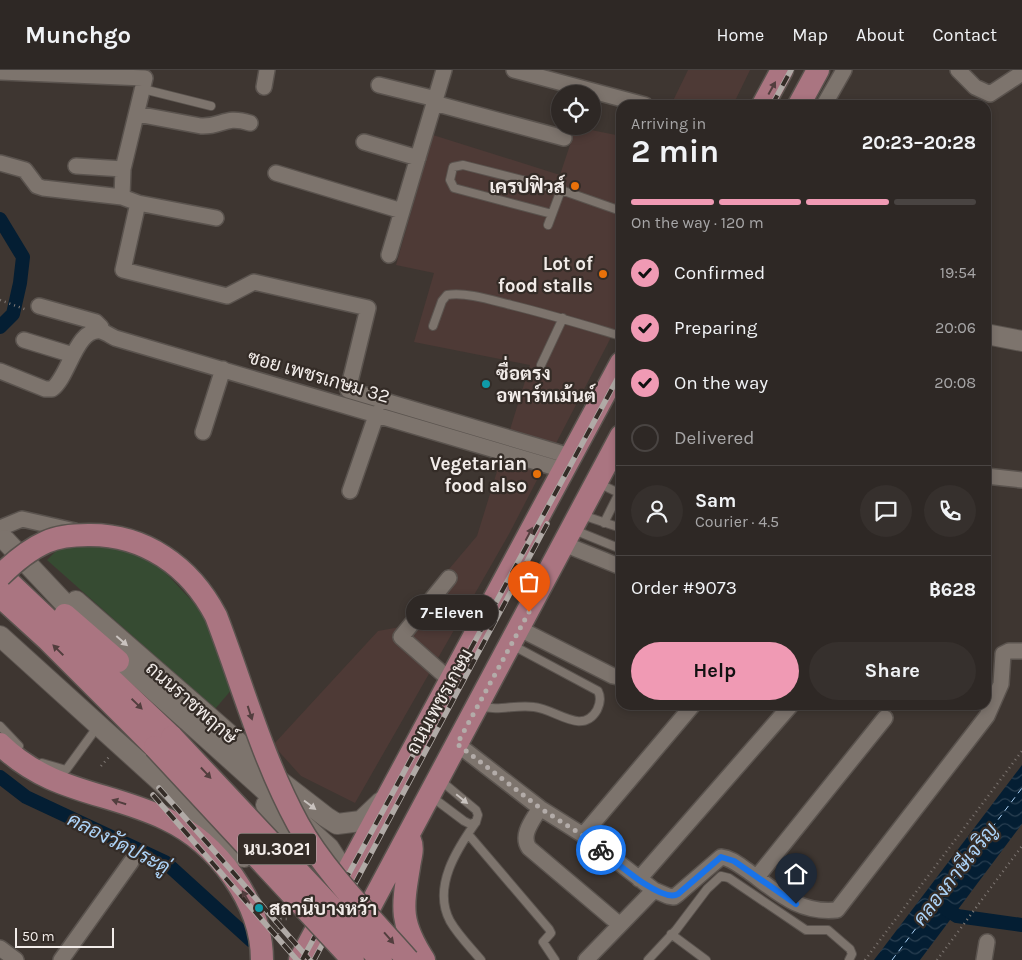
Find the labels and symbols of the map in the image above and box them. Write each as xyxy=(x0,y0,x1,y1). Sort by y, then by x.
one-way arrow xyxy=(768,81,777,94)
place label: เครปฟิวส์ xyxy=(489,174,566,198)
marker: เครปฟิวส์ xyxy=(569,180,581,192)
place label: Lot of food stalls xyxy=(498,253,594,297)
marker: Lot of food stalls xyxy=(597,268,609,280)
street label: ซอย เพชรเกษม 32 xyxy=(245,346,392,408)
place label: ซื่อตรง อพาร์ทเม้นต์ xyxy=(496,356,597,407)
marker: ซื่อตรง อพาร์ทเม้นต์ xyxy=(480,378,492,390)
place label: Vegetarian food also xyxy=(430,453,527,497)
marker: Vegetarian food also xyxy=(531,468,543,480)
one-way arrow xyxy=(525,527,533,542)
pin xyxy=(508,561,550,612)
callout: 7-Eleven xyxy=(406,594,499,630)
one-way arrow xyxy=(115,635,127,647)
one-way arrow xyxy=(53,645,65,657)
street label: ถนนเพชรเกษม xyxy=(402,645,478,758)
street label: ถนนราชพฤกษ์ xyxy=(141,656,244,749)
one-way arrow xyxy=(131,698,143,710)
one-way arrow xyxy=(247,706,255,721)
one-way arrow xyxy=(200,767,212,779)
one-way arrow xyxy=(456,793,469,804)
one-way arrow xyxy=(112,798,127,806)
one-way arrow xyxy=(303,800,316,811)
water label: คลองวัดประดู่ xyxy=(62,807,175,882)
water label: คลองภาษีเจริญ xyxy=(907,817,1003,930)
courier xyxy=(576,825,626,875)
road number: นบ.3021 xyxy=(238,834,316,864)
pin xyxy=(775,853,817,904)
one-way arrow xyxy=(241,890,250,903)
place label: สถานีบางหว้า xyxy=(269,896,377,920)
marker: สถานีบางหว้า xyxy=(253,902,265,914)
scale bar xyxy=(15,925,114,948)
one-way arrow xyxy=(383,932,395,944)

